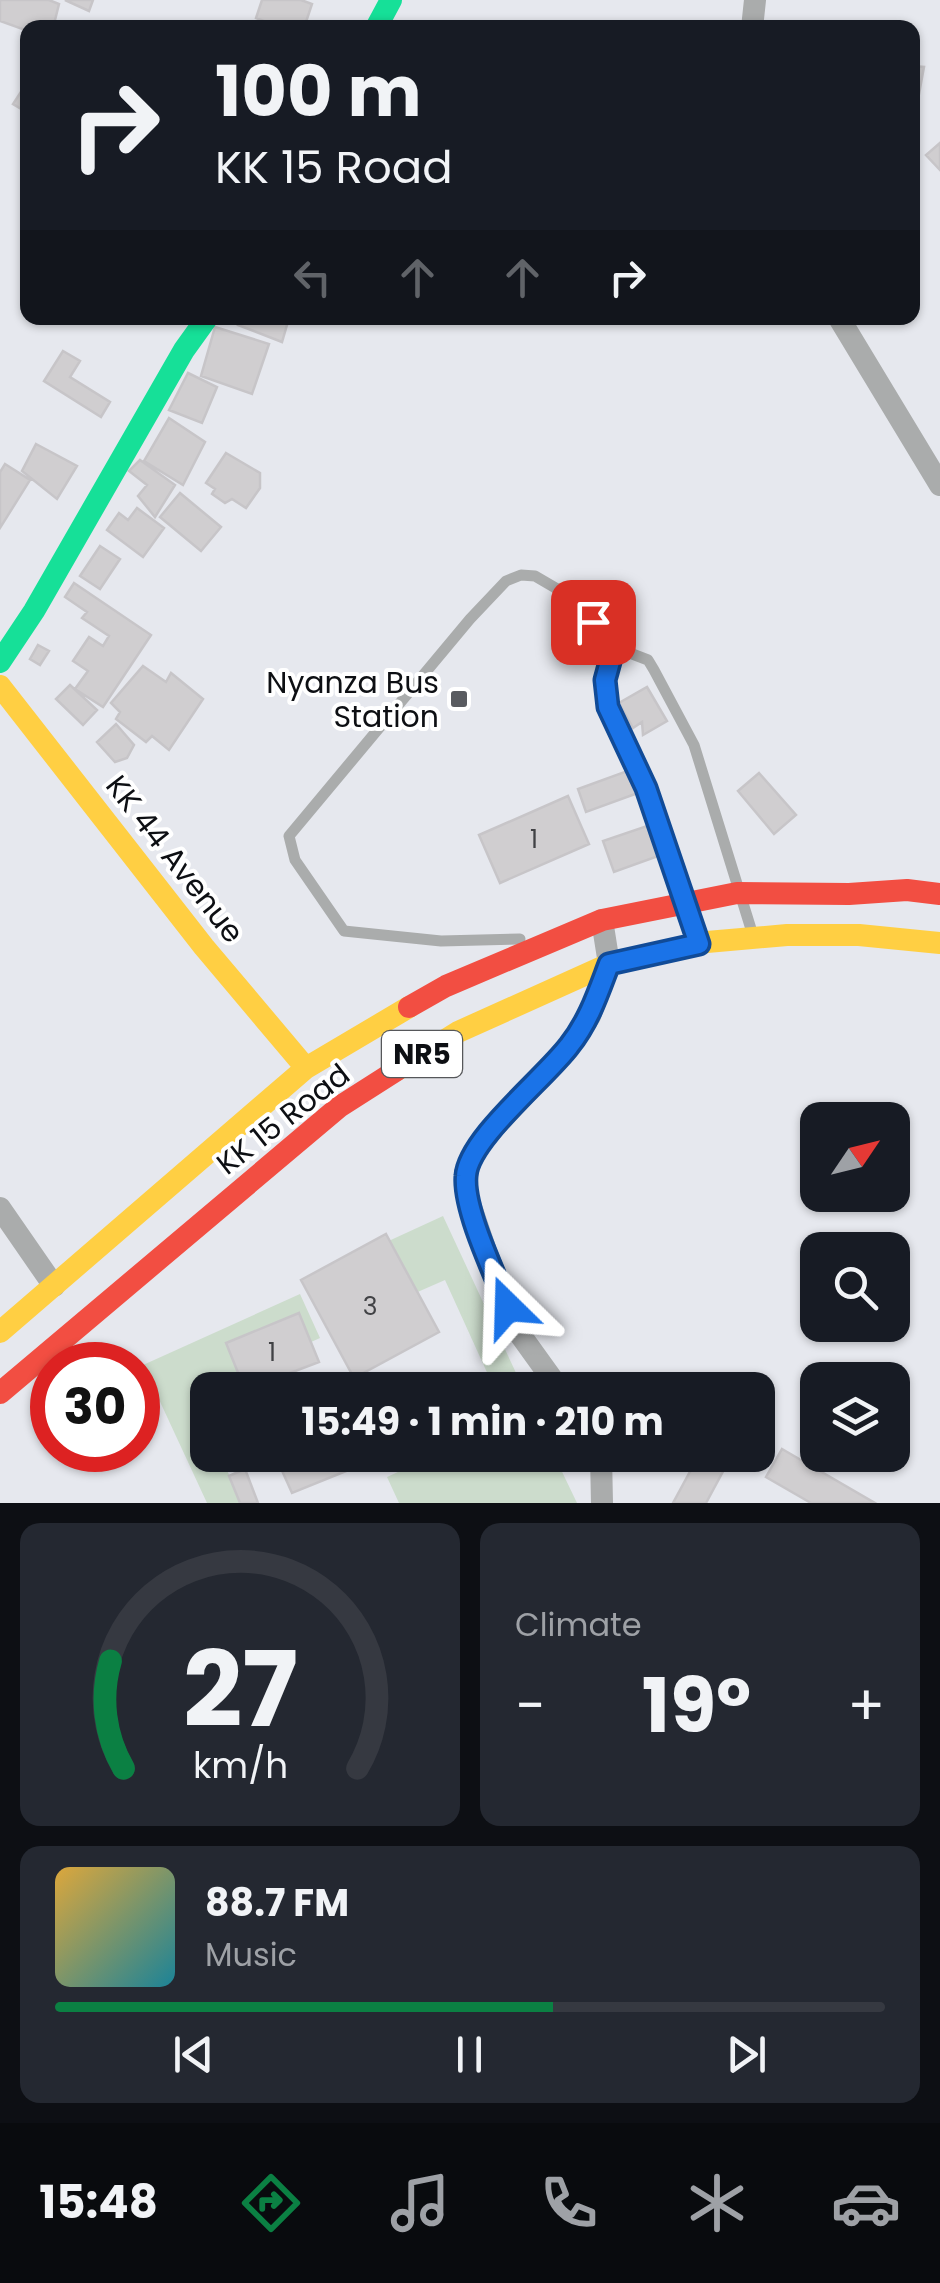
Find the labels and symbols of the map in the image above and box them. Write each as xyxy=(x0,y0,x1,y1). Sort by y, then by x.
pin xyxy=(551,580,636,665)
place label: Nyanza Bus Station xyxy=(266,661,439,738)
marker: Nyanza Bus Station xyxy=(448,688,470,710)
street label: KK 44 Avenue xyxy=(96,766,254,952)
house number: 1 xyxy=(530,822,538,857)
road number: NR5 xyxy=(382,1031,462,1077)
street label: KK 15 Road xyxy=(207,1053,359,1185)
north arrow xyxy=(800,1102,910,1212)
position arrow xyxy=(456,1255,560,1359)
house number: 3 xyxy=(363,1289,377,1324)
house number: 1 xyxy=(268,1335,276,1370)
speed limit sign: 30 xyxy=(30,1342,160,1472)

